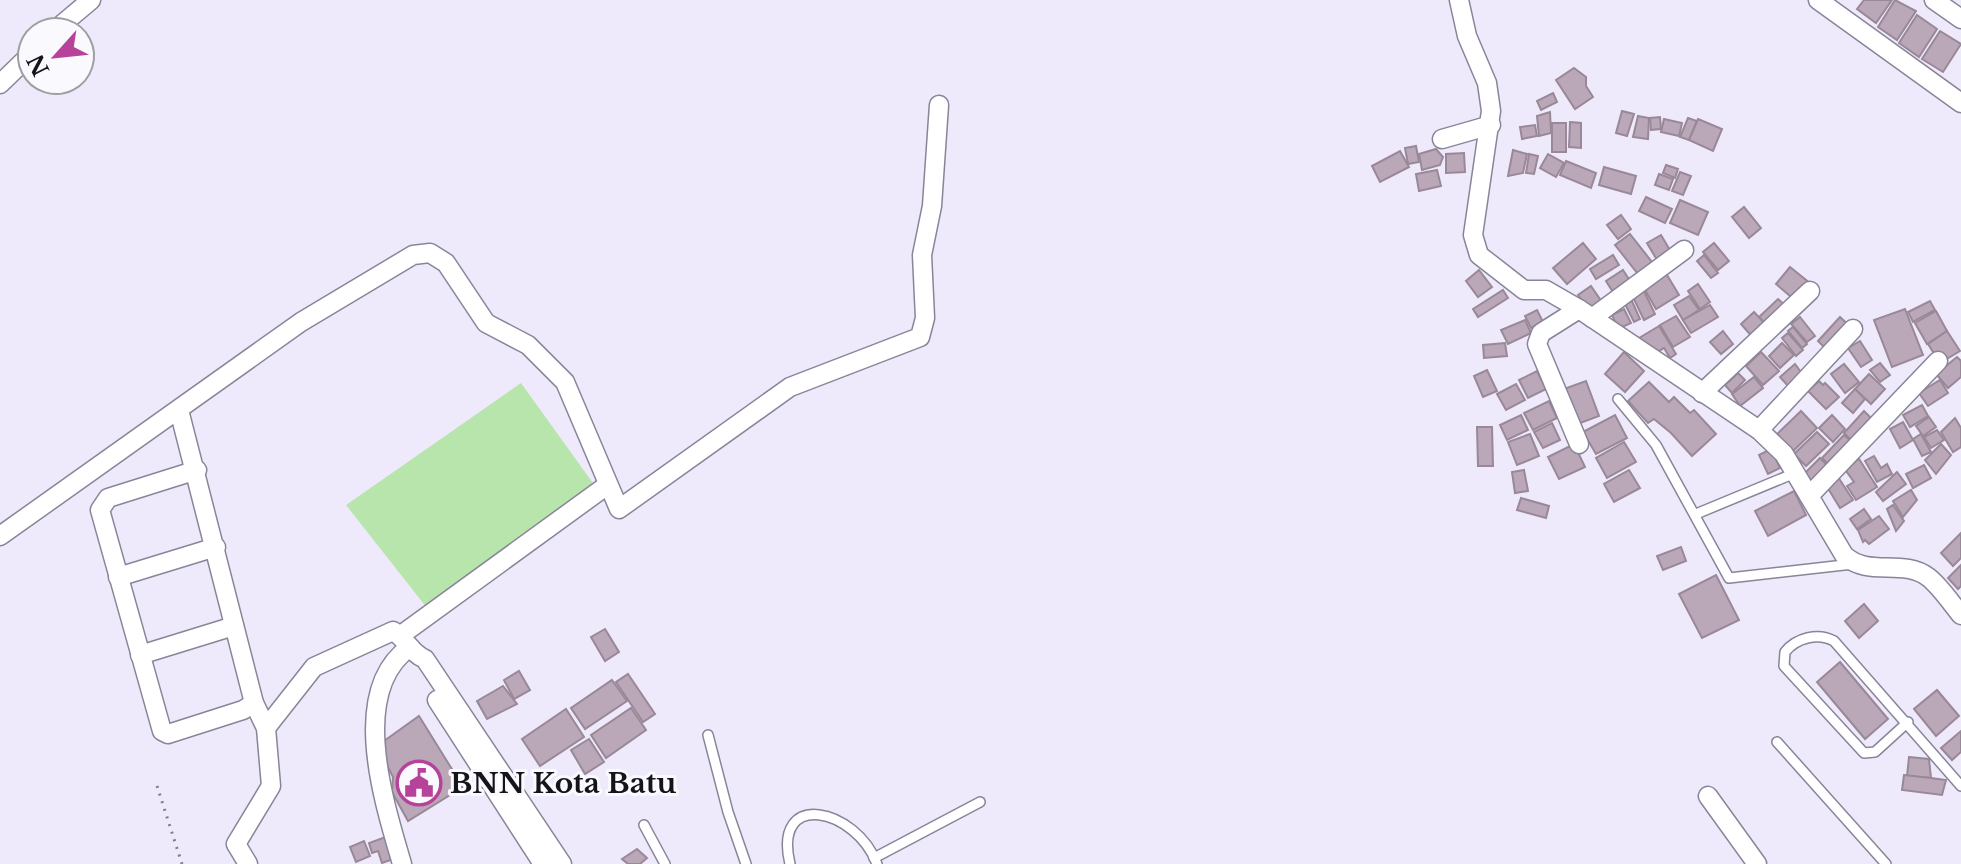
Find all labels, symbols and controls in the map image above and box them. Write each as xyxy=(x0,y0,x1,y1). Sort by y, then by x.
north arrow xyxy=(16,16,96,96)
text: N xyxy=(22,49,55,80)
public building icon: BNN Kota Batu xyxy=(395,759,443,807)
place label: BNN Kota Batu xyxy=(450,766,676,801)

